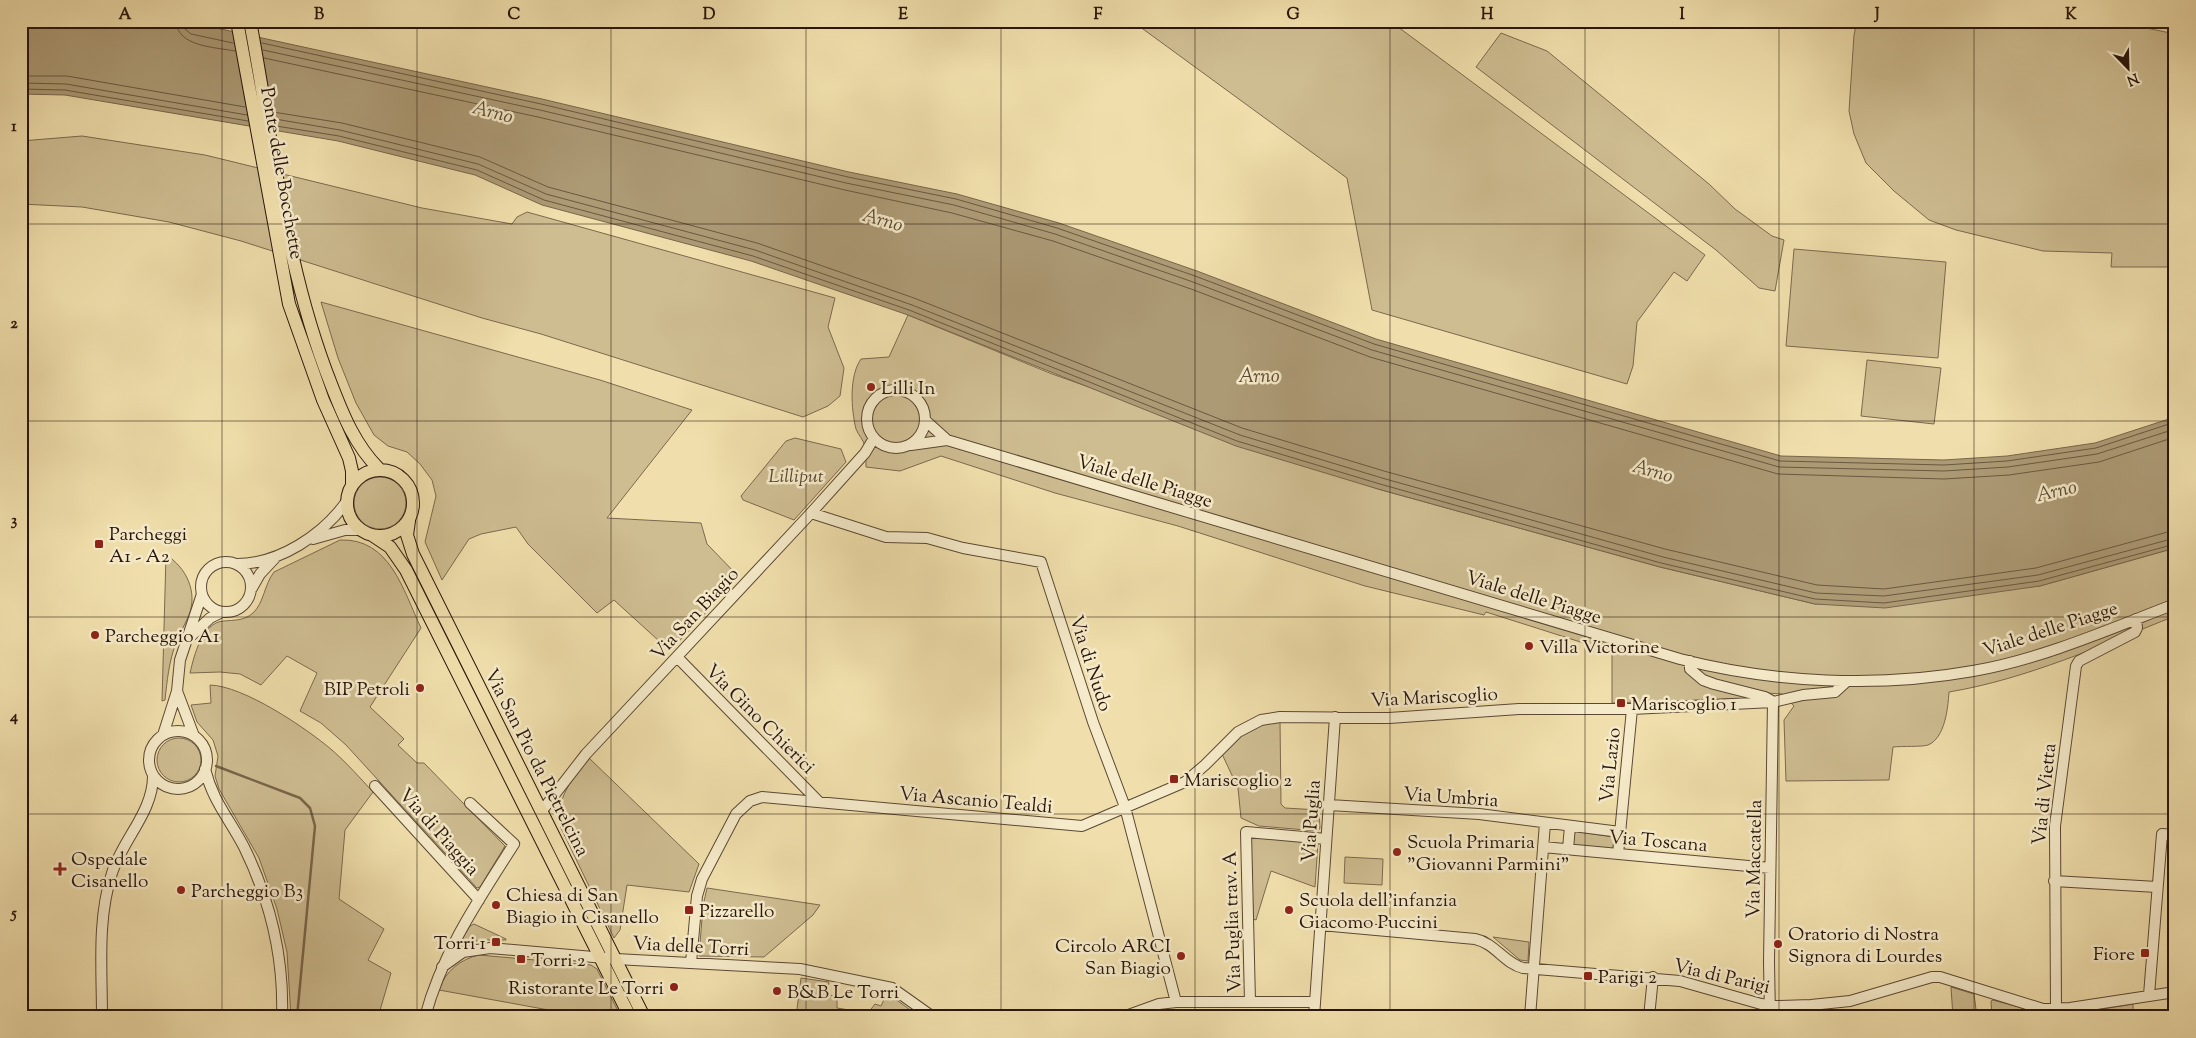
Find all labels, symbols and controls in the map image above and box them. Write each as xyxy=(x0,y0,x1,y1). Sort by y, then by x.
text: A xyxy=(119,4,132,27)
text: B xyxy=(314,4,324,27)
text: C xyxy=(508,4,521,27)
text: D xyxy=(703,4,716,27)
text: E xyxy=(898,4,908,27)
text: F xyxy=(1094,4,1103,27)
text: G xyxy=(1286,4,1300,27)
text: H xyxy=(1481,4,1494,27)
text: I xyxy=(1679,4,1685,27)
text: J xyxy=(1873,4,1880,27)
text: K xyxy=(2065,4,2077,27)
north arrow xyxy=(2104,42,2154,92)
text: N xyxy=(2123,67,2141,90)
street label: Ponte delle Bocchette xyxy=(252,85,309,262)
water label: Arno xyxy=(469,94,516,133)
text: 1 xyxy=(11,116,17,139)
water label: Arno xyxy=(858,202,906,241)
text: 2 xyxy=(10,313,18,336)
water label: Arno xyxy=(1238,363,1280,392)
place label: Lilli In xyxy=(881,376,935,403)
marker: Lilli In xyxy=(865,381,877,393)
street label: Viale delle Piagge xyxy=(1073,449,1216,516)
water label: Arno xyxy=(1628,453,1676,492)
park label: Lilliput xyxy=(768,464,824,491)
water label: Arno xyxy=(2033,474,2080,511)
text: 3 xyxy=(11,510,18,533)
place label: Parcheggi A1 - A2 xyxy=(109,522,187,571)
marker: Parcheggi A1 - A2 xyxy=(93,538,105,550)
street label: Via San Biagio xyxy=(646,562,746,667)
street label: Viale delle Piagge xyxy=(1462,565,1605,632)
street label: Viale delle Piagge xyxy=(1980,596,2122,665)
street label: Via di Nudo xyxy=(1061,612,1118,715)
place label: Parcheggio A1 xyxy=(105,624,220,651)
marker: Parcheggio A1 xyxy=(89,629,101,641)
place label: Villa Victorine xyxy=(1539,635,1659,662)
marker: Villa Victorine xyxy=(1523,640,1535,652)
street label: Via Gino Chierici xyxy=(698,659,820,781)
street label: Via San Pio da Pietrelcina xyxy=(477,665,595,862)
place label: BIP Petroli xyxy=(324,677,410,704)
marker: BIP Petroli xyxy=(414,682,426,694)
street label: Via Mariscoglio xyxy=(1370,682,1499,715)
place label: Mariscoglio 1 xyxy=(1631,692,1737,719)
marker: Mariscoglio 1 xyxy=(1615,697,1627,709)
text: 4 xyxy=(9,706,18,729)
street label: Via Lazio xyxy=(1594,726,1629,804)
street label: Via di Vietta xyxy=(2027,742,2064,847)
place label: Mariscoglio 2 xyxy=(1184,768,1292,795)
marker: Mariscoglio 2 xyxy=(1168,773,1180,785)
street label: Via Puglia xyxy=(1296,779,1329,863)
street label: Via Ascanio Tealdi xyxy=(898,781,1054,822)
street label: Via Umbria xyxy=(1402,782,1499,815)
street label: Via di Piaggia xyxy=(391,783,485,883)
street label: Via Maccatella xyxy=(1741,799,1770,919)
street label: Via Toscana xyxy=(1607,825,1709,860)
place label: Scuola Primaria "Giovanni Parmini" xyxy=(1407,830,1569,879)
marker: Scuola Primaria "Giovanni Parmini" xyxy=(1391,846,1403,858)
place label: Ospedale Cisanello xyxy=(71,847,148,896)
street label: Via Puglia trav. A xyxy=(1218,850,1249,993)
marker: Ospedale Cisanello xyxy=(53,862,67,876)
place label: Parcheggio B3 xyxy=(191,879,303,906)
place label: Chiesa di San Biagio in Cisanello xyxy=(506,883,659,932)
marker: Parcheggio B3 xyxy=(175,884,187,896)
place label: Scuola dell'infanzia Giacomo Puccini xyxy=(1299,888,1457,937)
marker: Chiesa di San Biagio in Cisanello xyxy=(490,899,502,911)
place label: Pizzarello xyxy=(699,899,774,926)
text: 5 xyxy=(9,903,17,926)
marker: Pizzarello xyxy=(683,904,695,916)
marker: Scuola dell'infanzia Giacomo Puccini xyxy=(1283,904,1295,916)
place label: Oratorio di Nostra Signora di Lourdes xyxy=(1788,922,1942,971)
place label: Torri 1 xyxy=(434,931,487,958)
street label: Via delle Torri xyxy=(632,931,750,964)
place label: Circolo ARCI San Biagio xyxy=(1055,934,1171,983)
marker: Torri 1 xyxy=(490,936,502,948)
marker: Oratorio di Nostra Signora di Lourdes xyxy=(1772,938,1784,950)
place label: Fiore xyxy=(2093,942,2135,969)
marker: Fiore xyxy=(2139,947,2151,959)
place label: Torri 2 xyxy=(531,948,586,975)
marker: Circolo ARCI San Biagio xyxy=(1175,950,1187,962)
marker: Torri 2 xyxy=(515,953,527,965)
street label: Via di Parigi xyxy=(1670,953,1773,1002)
place label: Parigi 2 xyxy=(1598,965,1657,992)
marker: Parigi 2 xyxy=(1582,970,1594,982)
place label: Ristorante Le Torri xyxy=(508,976,664,1003)
place label: B&B Le Torri xyxy=(787,980,899,1007)
marker: Ristorante Le Torri xyxy=(668,981,680,993)
marker: B&B Le Torri xyxy=(771,985,783,997)

